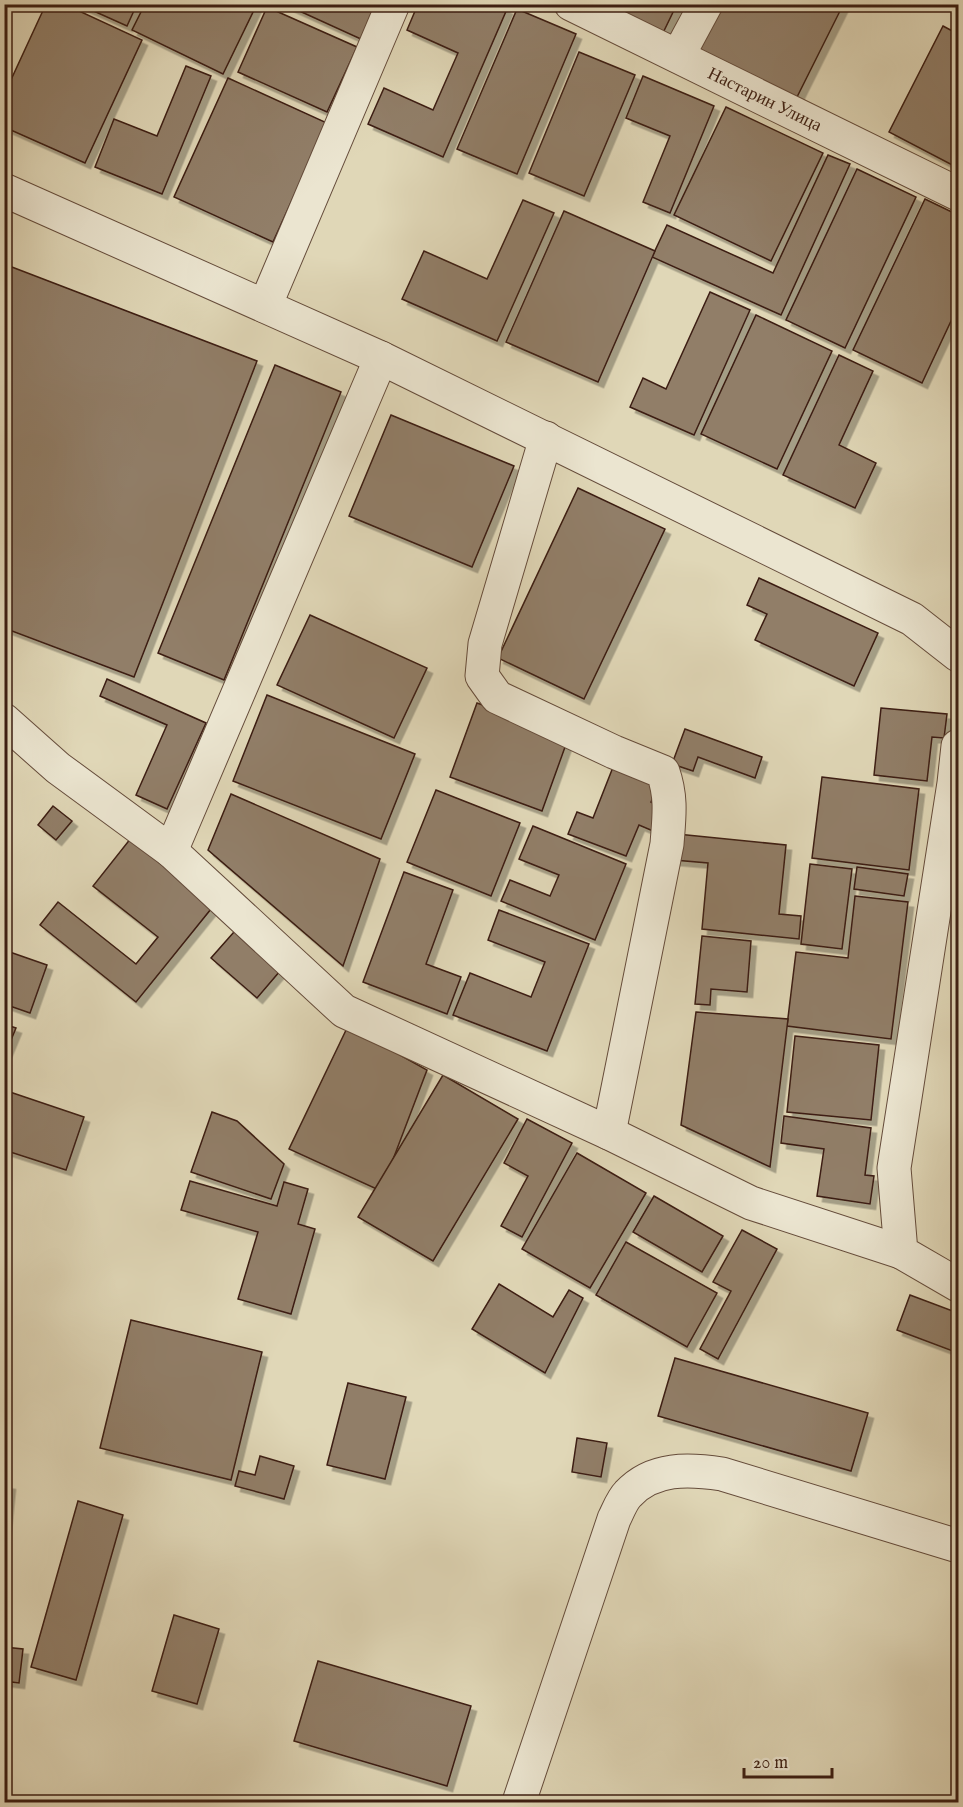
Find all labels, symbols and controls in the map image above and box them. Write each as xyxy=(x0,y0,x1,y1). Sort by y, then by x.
street label: Настарин Улица xyxy=(703,63,825,138)
scale bar xyxy=(744,1741,832,1779)
text: 20 m xyxy=(753,1752,788,1775)

